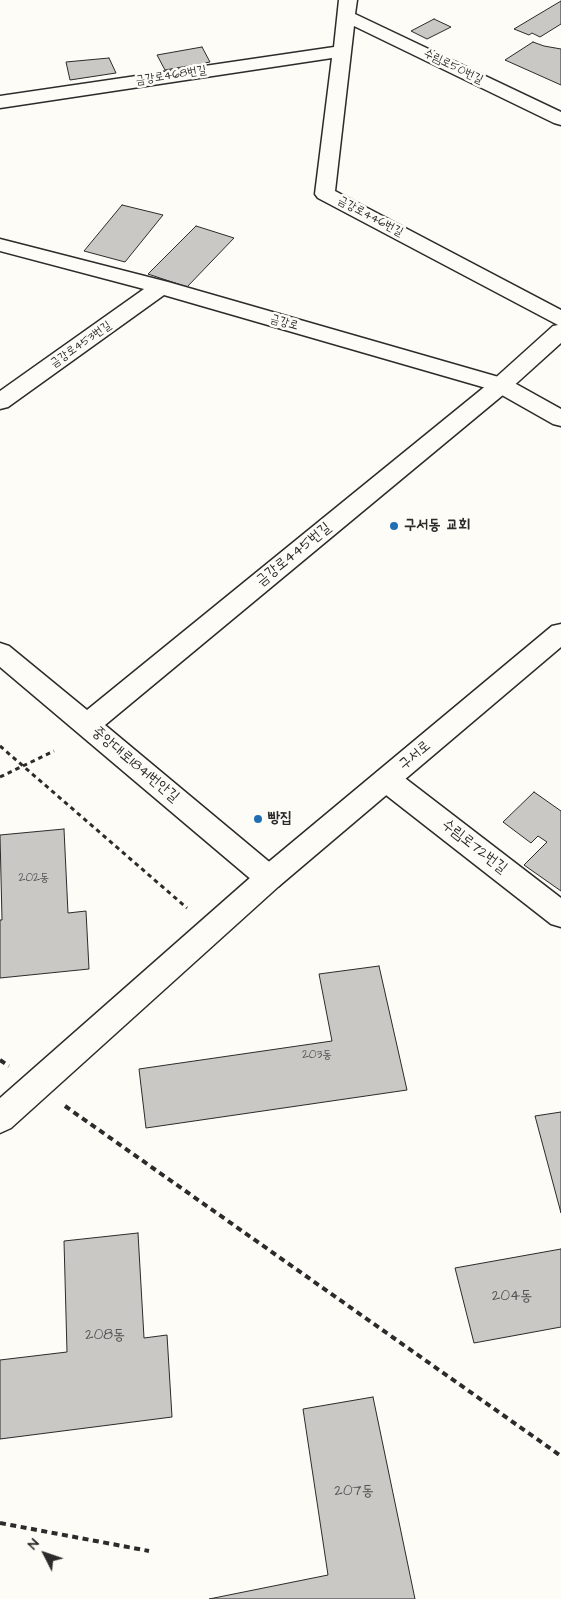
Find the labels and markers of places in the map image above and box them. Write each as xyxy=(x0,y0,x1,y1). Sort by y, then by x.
place label: 구서동 교회 xyxy=(404,517,470,535)
marker: 구서동 교회 xyxy=(388,520,400,532)
place label: 빵집 xyxy=(268,810,292,828)
marker: 빵집 xyxy=(252,813,264,825)

